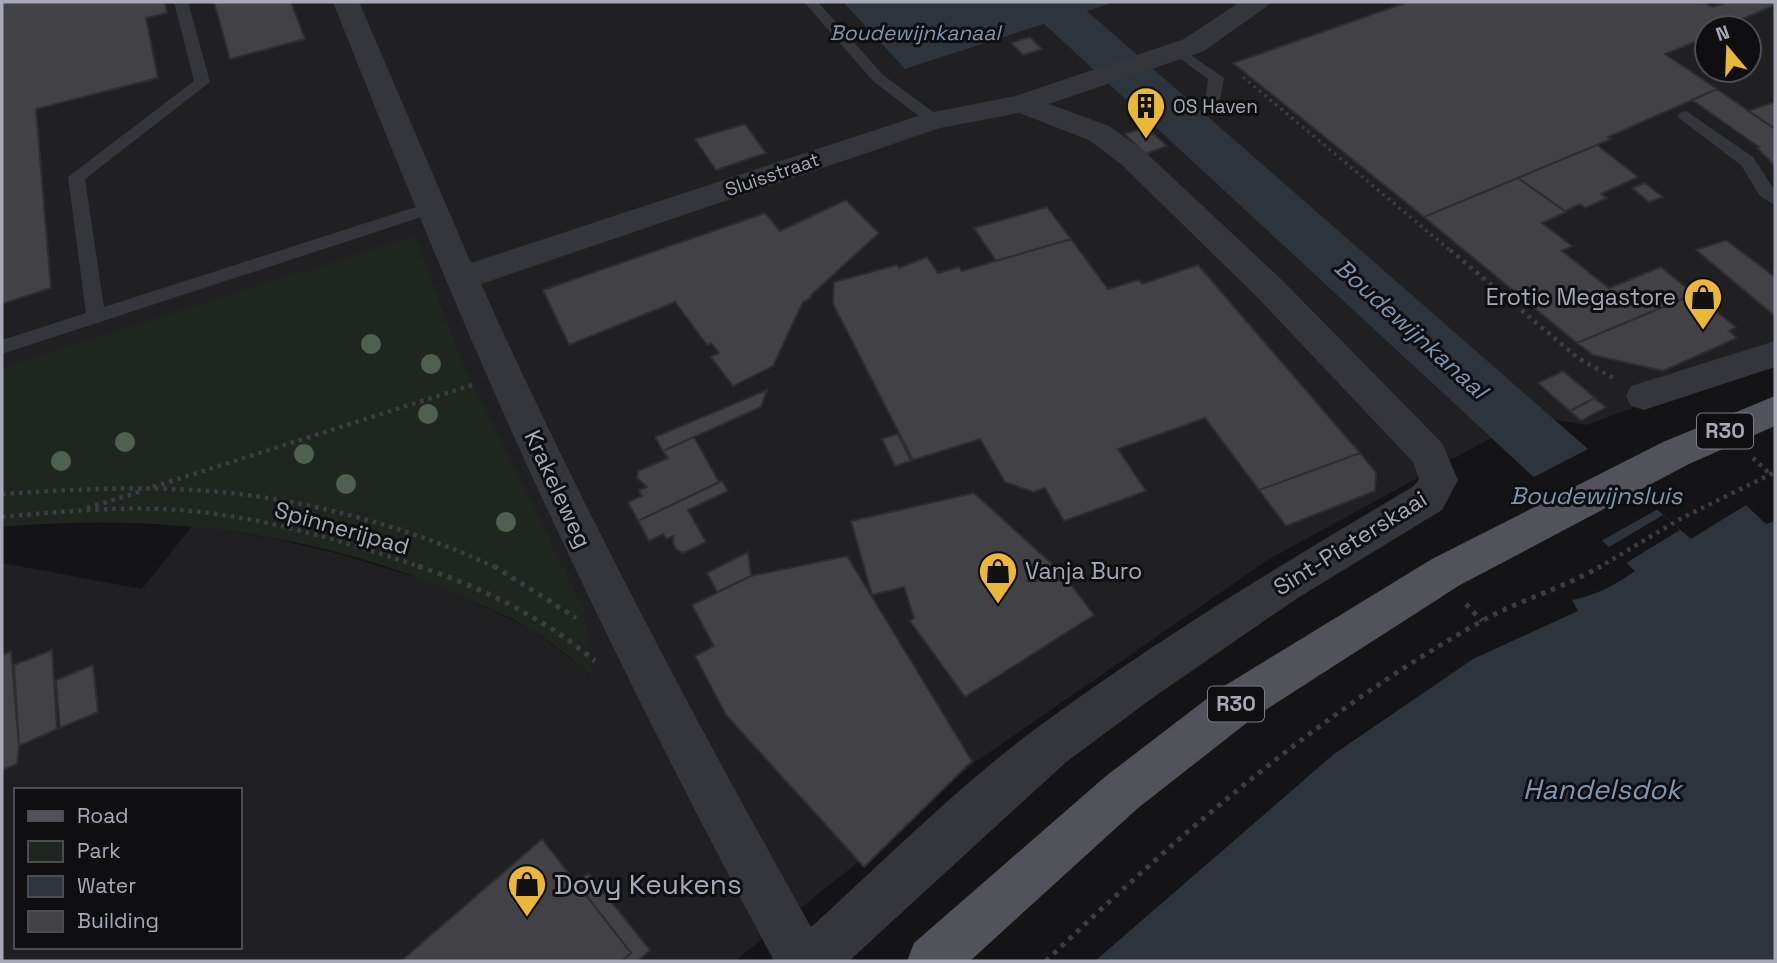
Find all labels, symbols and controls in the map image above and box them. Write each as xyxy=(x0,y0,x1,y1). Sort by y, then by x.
north arrow xyxy=(1693,14,1763,84)
water label: Boudewijnkanaal xyxy=(830,19,1003,46)
text: N xyxy=(1713,20,1733,47)
building icon: OS Haven xyxy=(1125,85,1167,140)
place label: OS Haven xyxy=(1173,94,1258,119)
street label: Sluisstraat xyxy=(722,147,823,202)
water label: Boudewijnkanaal xyxy=(1328,252,1497,408)
shop icon: Erotic Megastore xyxy=(1682,276,1724,331)
place label: Erotic Megastore xyxy=(1486,282,1676,312)
road number: R30 xyxy=(1697,414,1753,448)
street label: Krakeleweg xyxy=(518,425,598,553)
water label: Boudewijnsluis xyxy=(1510,480,1683,511)
street label: Sint-Pieterskaai xyxy=(1268,484,1432,602)
street label: Spinnerijpad xyxy=(271,494,413,562)
shop icon: Vanja Buro xyxy=(977,550,1019,605)
place label: Vanja Buro xyxy=(1025,556,1142,586)
road number: R30 xyxy=(1208,686,1264,722)
water label: Handelsdok xyxy=(1523,771,1684,807)
legend xyxy=(14,788,242,949)
text: Road xyxy=(77,802,129,829)
text: Park xyxy=(77,837,121,864)
shop icon: Dovy Keukens xyxy=(506,863,548,918)
place label: Dovy Keukens xyxy=(554,866,742,902)
text: Water xyxy=(77,872,136,899)
text: Building xyxy=(77,907,159,934)

